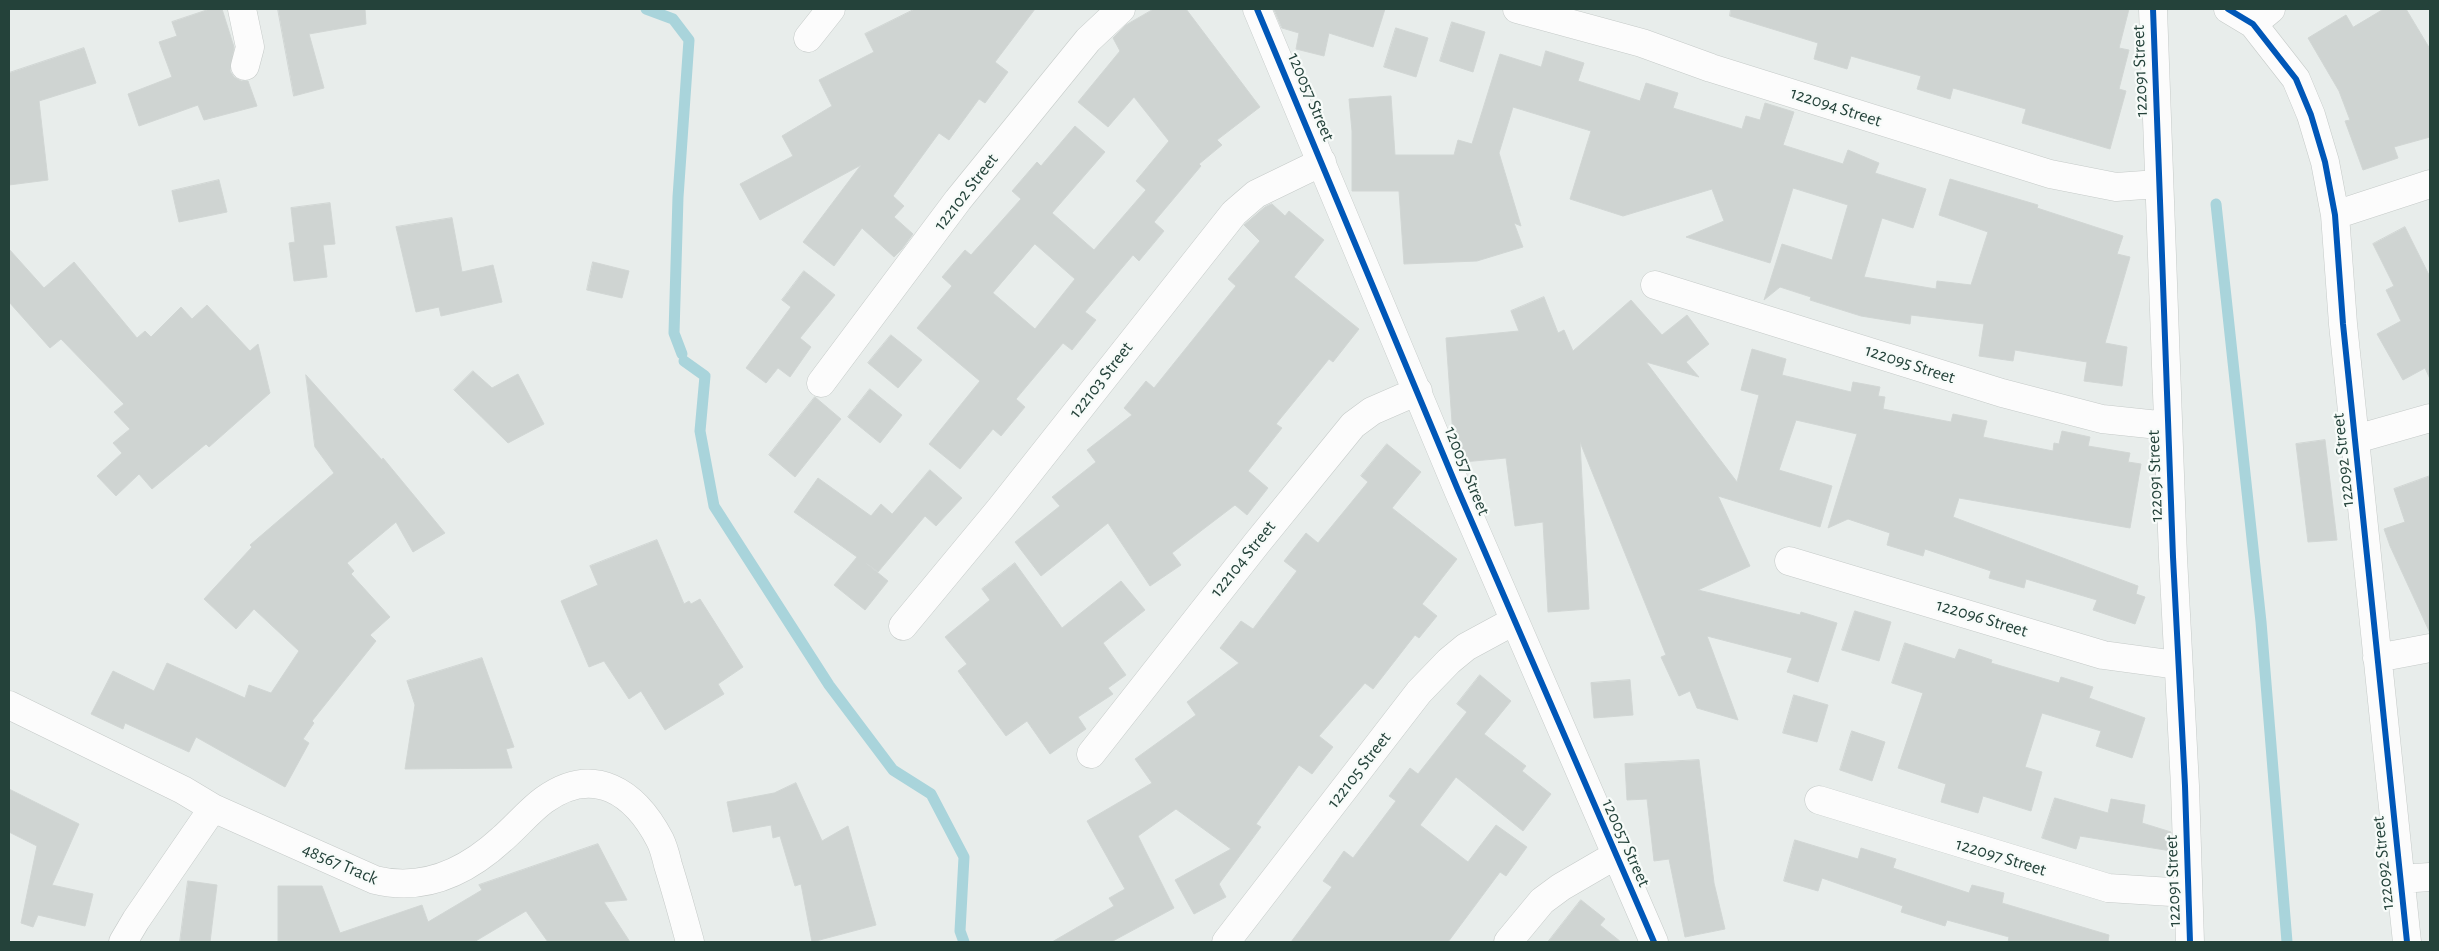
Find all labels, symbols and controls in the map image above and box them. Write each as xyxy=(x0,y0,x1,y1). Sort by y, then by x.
street label: 122091 Street xyxy=(2128,25,2152,117)
street label: 120057 Street xyxy=(1283,50,1339,144)
street label: 122094 Street xyxy=(1788,82,1884,132)
street label: 122102 Street xyxy=(929,149,1003,235)
street label: 122103 Street xyxy=(1064,337,1138,423)
street label: 122095 Street xyxy=(1862,339,1958,389)
street label: 122092 Street xyxy=(2327,412,2359,508)
street label: 120057 Street xyxy=(1439,423,1495,519)
street label: 122091 Street xyxy=(2143,430,2167,522)
street label: 122104 Street xyxy=(1206,516,1280,602)
street label: 122096 Street xyxy=(1934,594,2030,642)
street label: 122105 Street xyxy=(1322,727,1396,813)
street label: 120057 Street xyxy=(1597,796,1655,890)
street label: 122092 Street xyxy=(2367,815,2399,911)
street label: 122097 Street xyxy=(1953,833,2049,881)
street label: 122091 Street xyxy=(2161,835,2185,927)
street label: 48567 Track xyxy=(299,838,381,890)

